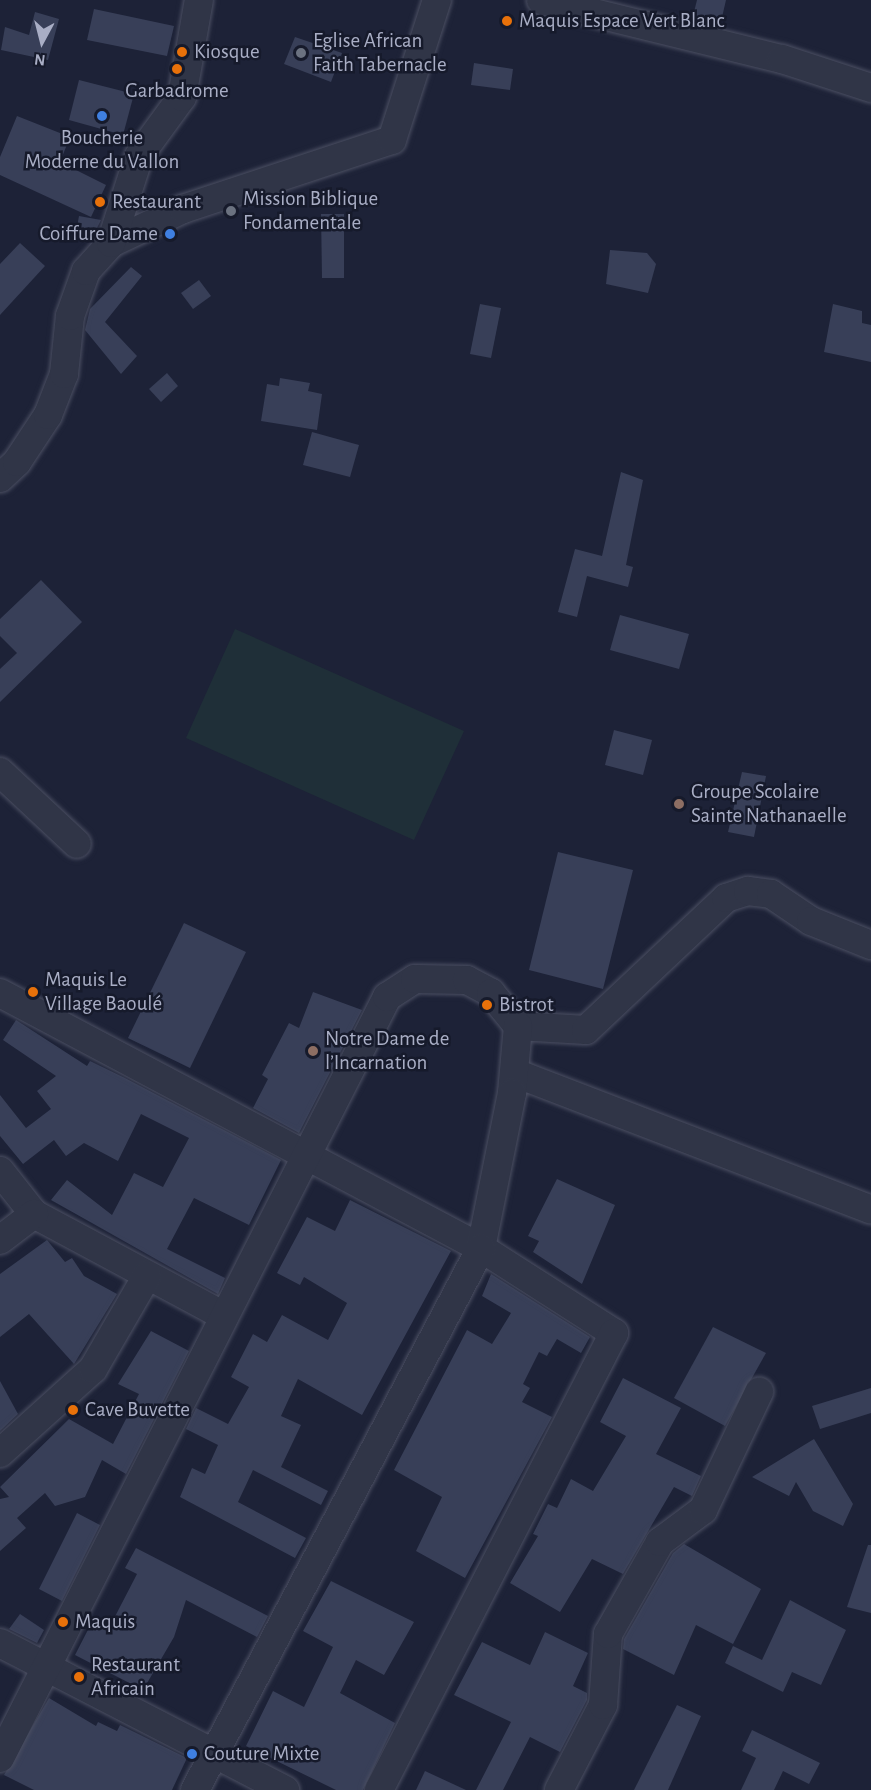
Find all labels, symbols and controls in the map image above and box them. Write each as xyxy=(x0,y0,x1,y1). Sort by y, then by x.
place label: Maquis Espace Vert Blanc xyxy=(519,8,725,34)
north arrow xyxy=(12,12,72,72)
marker: Maquis Espace Vert Blanc xyxy=(500,14,514,28)
place label: Eglise African Faith Tabernacle xyxy=(313,28,447,78)
place label: Kiosque xyxy=(194,39,260,65)
marker: Kiosque xyxy=(175,45,189,59)
marker: Eglise African Faith Tabernacle xyxy=(294,46,308,60)
text: N xyxy=(33,51,46,68)
marker: Garbadrome xyxy=(170,62,184,76)
place label: Garbadrome xyxy=(125,78,229,104)
marker: Boucherie Moderne du Vallon xyxy=(95,109,109,123)
place label: Boucherie Moderne du Vallon xyxy=(25,125,179,175)
place label: Mission Biblique Fondamentale xyxy=(243,186,378,236)
place label: Restaurant xyxy=(112,189,201,215)
marker: Restaurant xyxy=(93,195,107,209)
marker: Mission Biblique Fondamentale xyxy=(224,204,238,218)
place label: Coiffure Dame xyxy=(39,221,158,247)
marker: Coiffure Dame xyxy=(163,227,177,241)
place label: Groupe Scolaire Sainte Nathanaelle xyxy=(691,779,847,829)
marker: Groupe Scolaire Sainte Nathanaelle xyxy=(672,797,686,811)
place label: Maquis Le Village Baoulé xyxy=(45,967,162,1017)
marker: Maquis Le Village Baoulé xyxy=(26,985,40,999)
place label: Bistrot xyxy=(499,992,554,1018)
marker: Bistrot xyxy=(480,998,494,1012)
place label: Notre Dame de l’Incarnation xyxy=(325,1026,449,1076)
marker: Notre Dame de l’Incarnation xyxy=(306,1044,320,1058)
place label: Cave Buvette xyxy=(85,1397,190,1423)
marker: Cave Buvette xyxy=(66,1403,80,1417)
place label: Maquis xyxy=(75,1609,135,1635)
marker: Maquis xyxy=(56,1615,70,1629)
place label: Restaurant Africain xyxy=(91,1652,180,1702)
marker: Restaurant Africain xyxy=(72,1670,86,1684)
place label: Couture Mixte xyxy=(204,1741,319,1767)
marker: Couture Mixte xyxy=(185,1747,199,1761)

